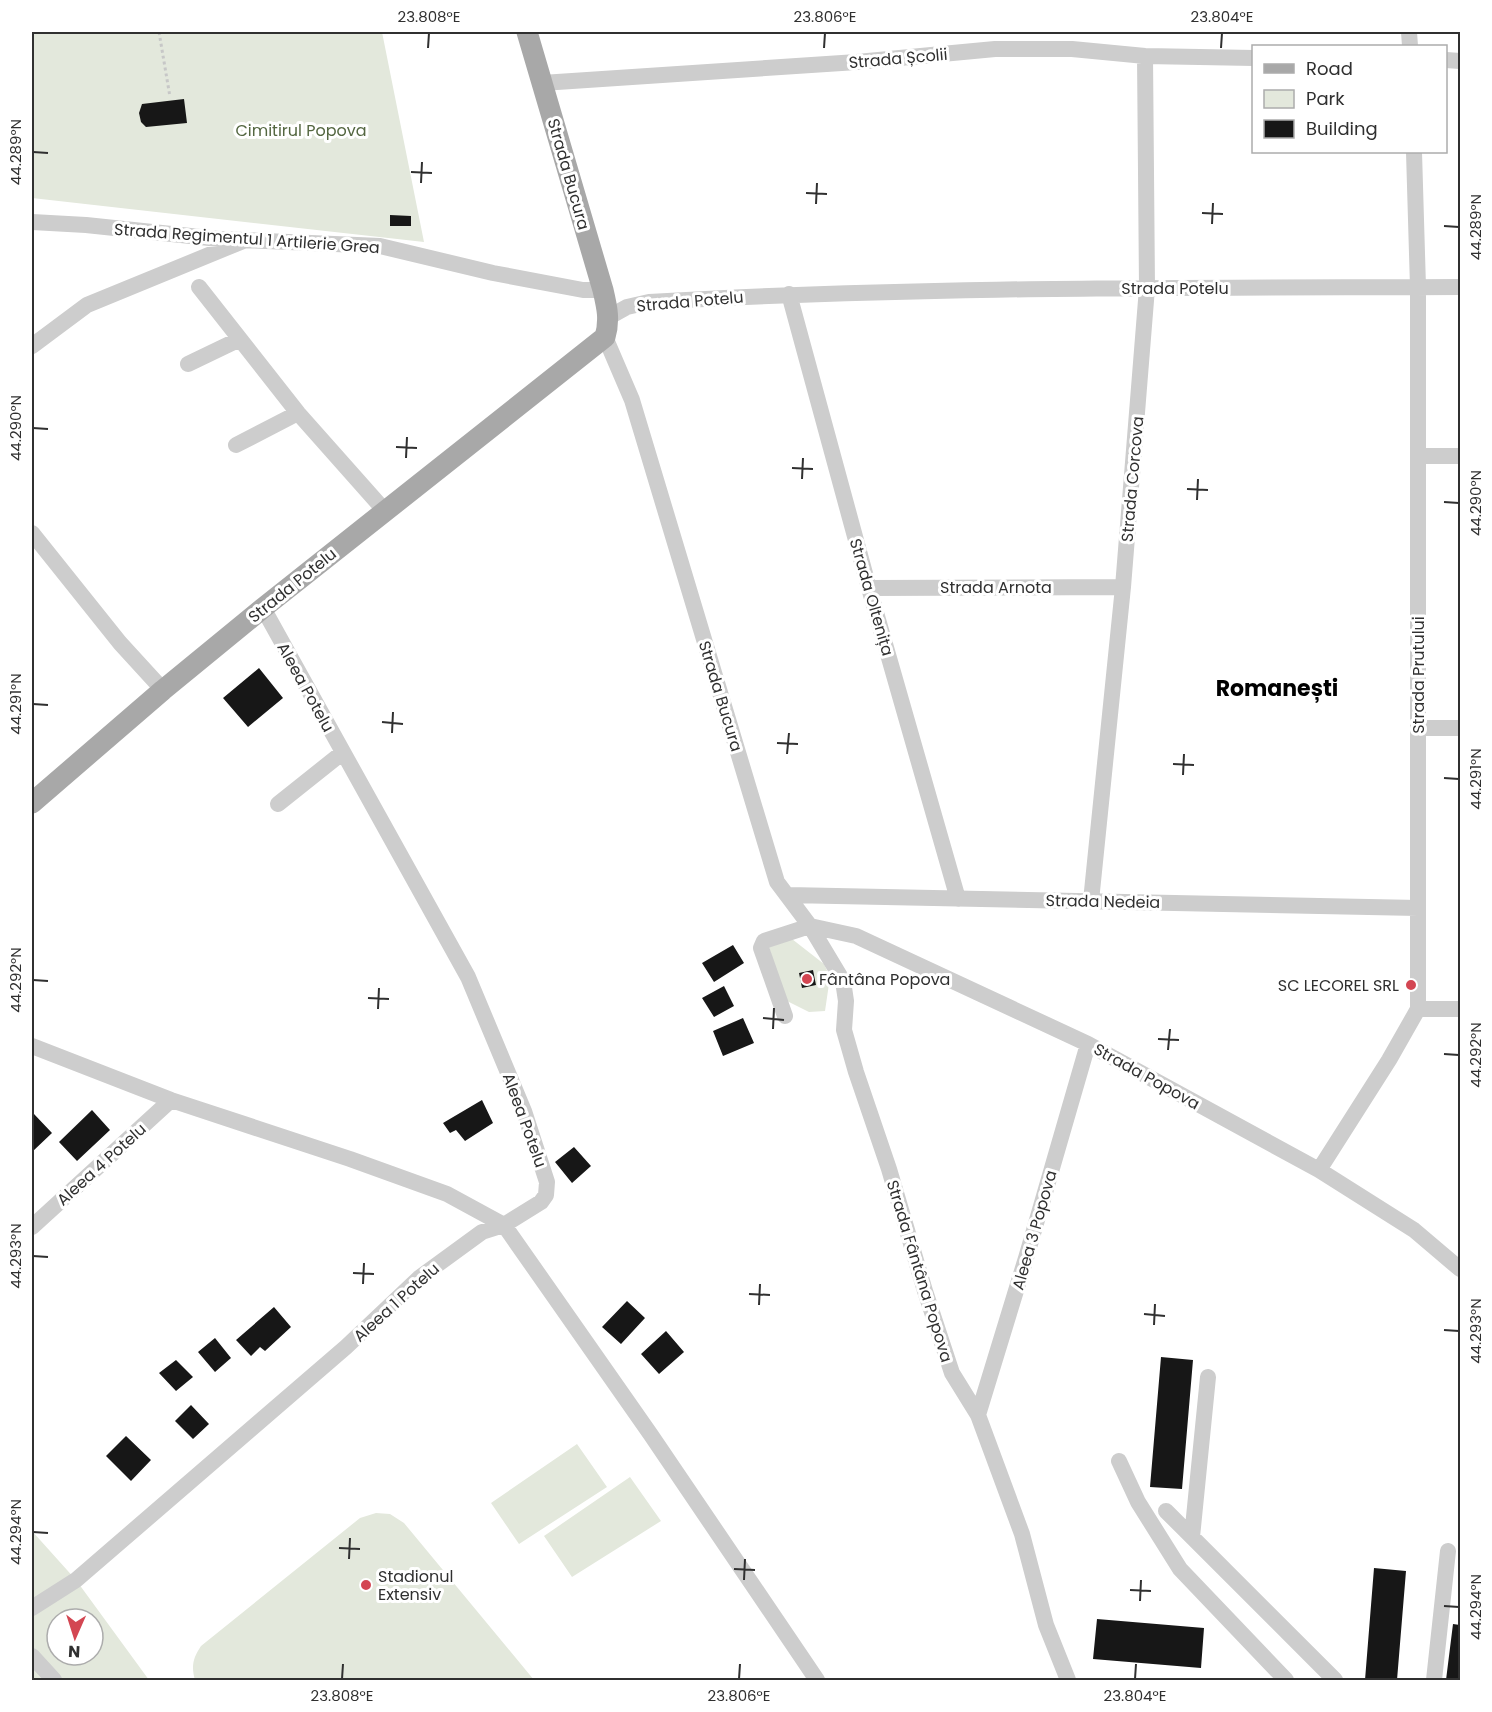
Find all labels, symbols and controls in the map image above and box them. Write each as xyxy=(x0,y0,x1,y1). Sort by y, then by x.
text: 23.808°E xyxy=(398,6,460,27)
text: 23.806°E xyxy=(794,6,856,27)
text: 23.804°E xyxy=(1191,6,1253,27)
street label: Strada Școlii xyxy=(848,43,948,74)
legend xyxy=(1252,45,1447,153)
text: Road xyxy=(1306,56,1353,81)
text: Park xyxy=(1306,86,1345,111)
street label: Strada Bucura xyxy=(542,116,595,232)
text: Building xyxy=(1306,116,1378,141)
text: 44.289°N xyxy=(5,119,26,185)
park label: Cimitirul Popova xyxy=(235,119,367,142)
text: 44.289°N xyxy=(1465,194,1486,260)
street label: Strada Regimentul 1 Artilerie Grea xyxy=(113,218,381,259)
street label: Strada Potelu xyxy=(1121,277,1229,300)
street label: Strada Potelu xyxy=(636,285,745,318)
text: 44.290°N xyxy=(5,395,26,461)
street label: Strada Corcova xyxy=(1116,415,1149,543)
text: 44.290°N xyxy=(1465,470,1486,536)
street label: Strada Oltenița xyxy=(844,536,899,658)
street label: Strada Potelu xyxy=(243,543,341,628)
street label: Strada Arnota xyxy=(940,576,1052,599)
street label: Strada Prutului xyxy=(1407,616,1430,734)
street label: Aleea Potelu xyxy=(271,638,340,736)
street label: Strada Bucura xyxy=(693,638,748,754)
text: 44.291°N xyxy=(5,673,26,735)
district label: Romanești xyxy=(1216,673,1338,704)
text: 44.291°N xyxy=(1465,748,1486,810)
street label: Strada Nedeia xyxy=(1046,889,1160,914)
text: 44.292°N xyxy=(5,947,26,1013)
place label: Fântâna Popova xyxy=(819,968,950,991)
marker: Fântâna Popova xyxy=(800,972,814,986)
place label: SC LECOREL SRL xyxy=(1278,974,1399,997)
marker: SC LECOREL SRL xyxy=(1404,978,1418,992)
text: 44.292°N xyxy=(1465,1022,1486,1088)
street label: Strada Popova xyxy=(1089,1038,1204,1115)
street label: Aleea Potelu xyxy=(497,1070,552,1171)
street label: Aleea 4 Potelu xyxy=(51,1118,151,1211)
street label: Aleea 3 Popova xyxy=(1006,1168,1063,1293)
street label: Strada Fântâna Popova xyxy=(881,1177,958,1365)
text: 44.293°N xyxy=(5,1223,26,1289)
street label: Aleea 1 Potelu xyxy=(348,1258,444,1347)
text: 44.293°N xyxy=(1465,1298,1486,1364)
text: 44.294°N xyxy=(5,1499,26,1565)
place label: Stadionul Extensiv xyxy=(378,1565,453,1606)
text: 44.294°N xyxy=(1465,1574,1486,1640)
marker: Stadionul Extensiv xyxy=(359,1578,373,1592)
north arrow xyxy=(45,1607,105,1667)
text: N xyxy=(68,1640,81,1663)
text: 23.808°E xyxy=(311,1685,373,1706)
text: 23.806°E xyxy=(708,1685,770,1706)
text: 23.804°E xyxy=(1104,1685,1166,1706)

